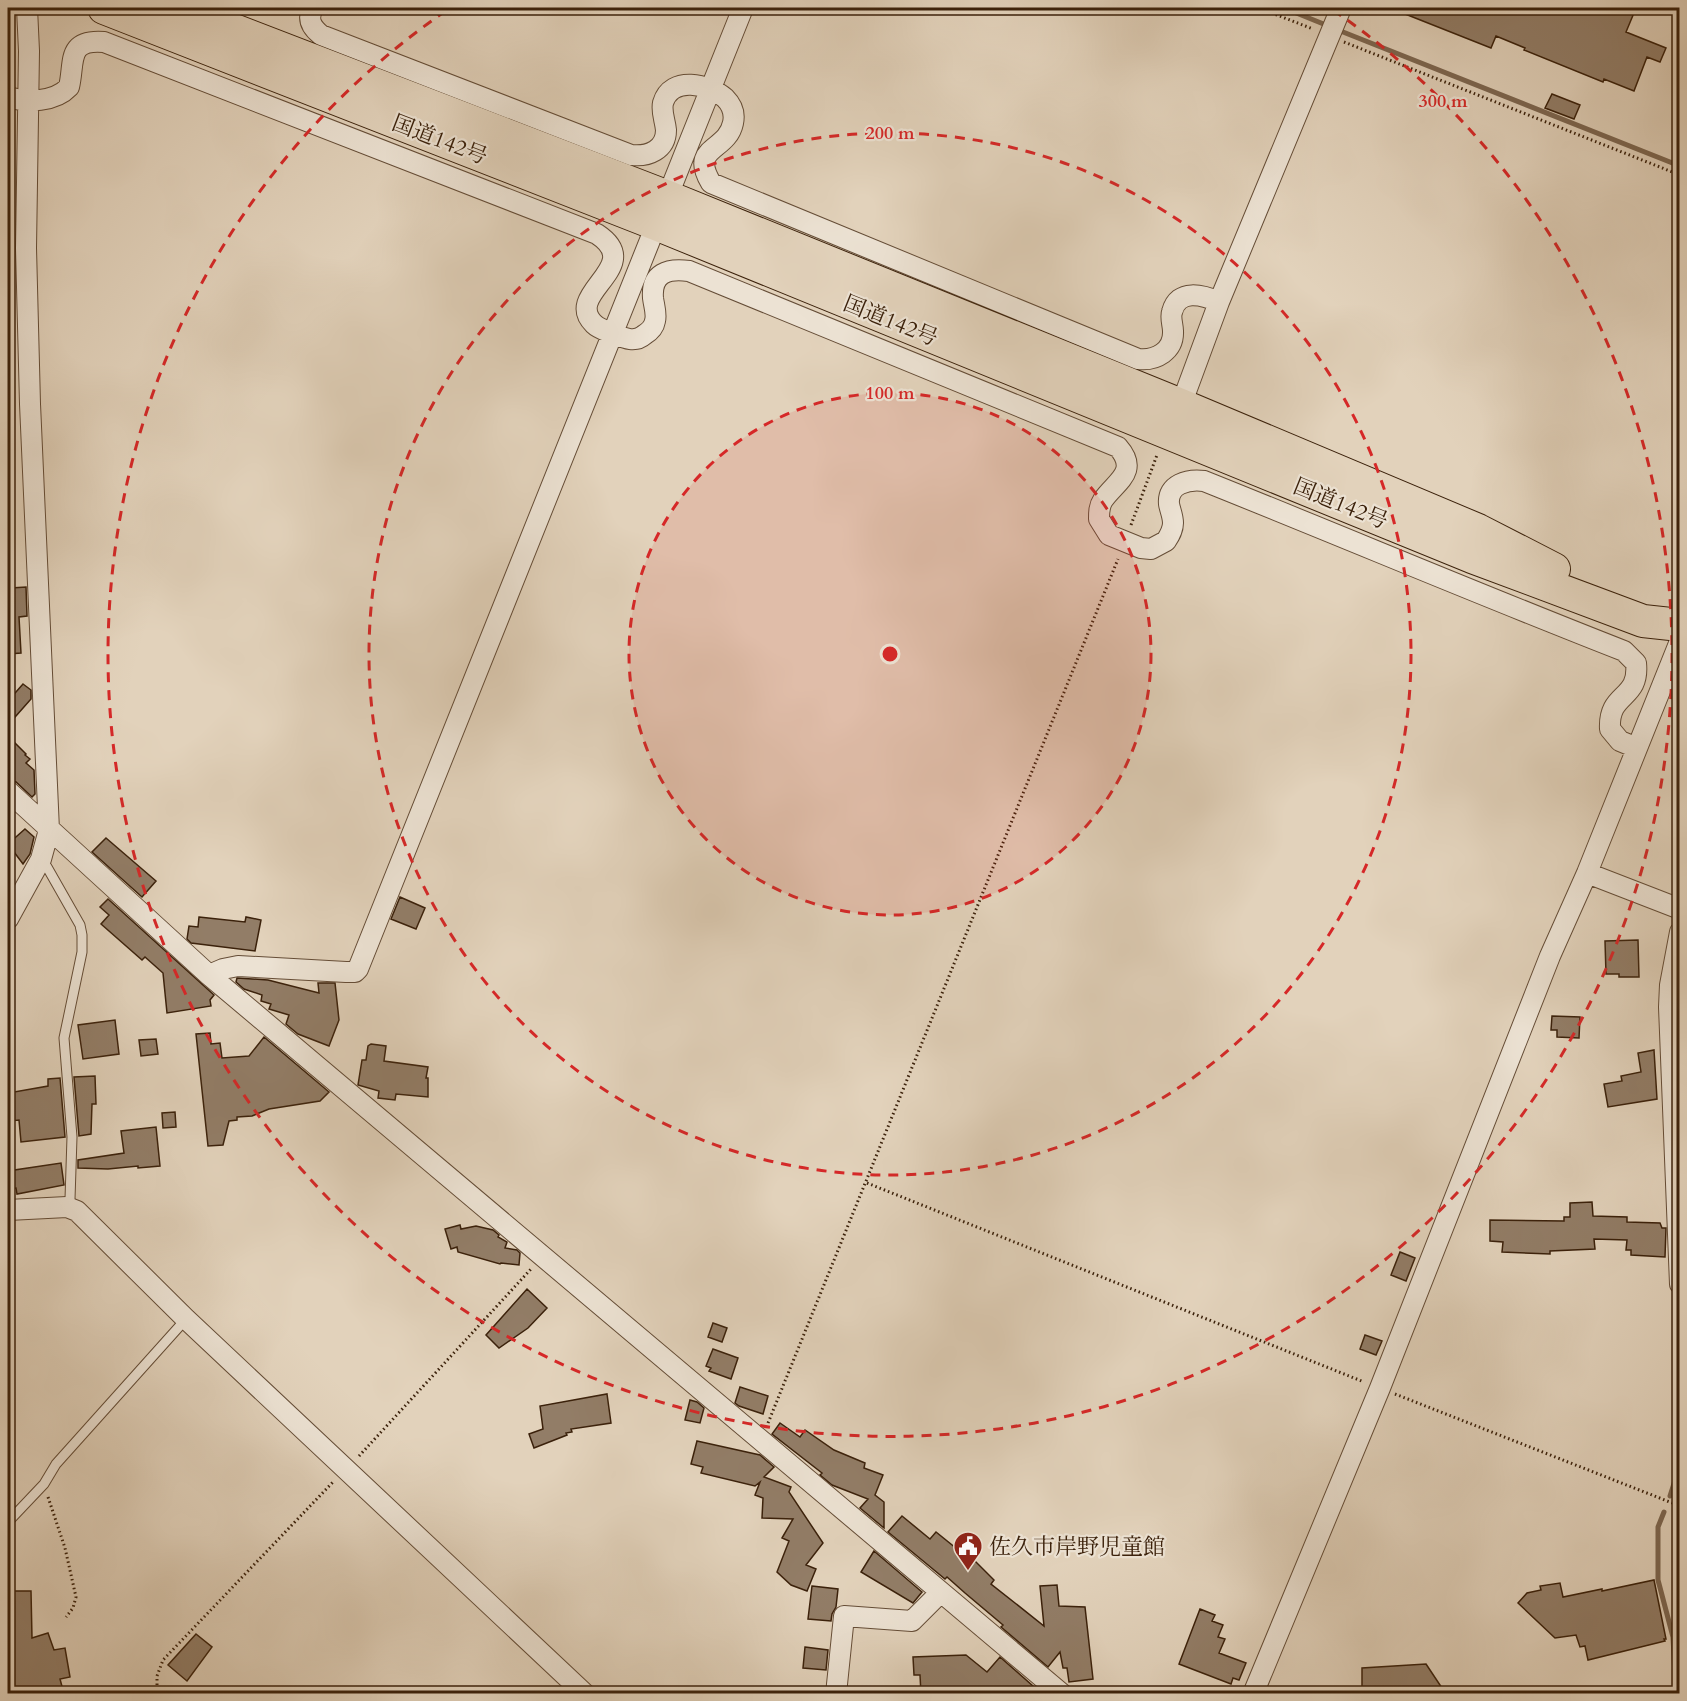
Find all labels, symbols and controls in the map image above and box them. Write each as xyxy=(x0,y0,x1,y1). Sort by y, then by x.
text: 300 m xyxy=(1418,89,1468,114)
street label: 国道142号 xyxy=(388,108,492,172)
text: 200 m xyxy=(865,121,915,146)
street label: 国道142号 xyxy=(839,288,943,354)
text: 100 m xyxy=(865,381,915,406)
street label: 国道142号 xyxy=(1289,471,1393,537)
centre of rings xyxy=(880,644,900,664)
public building icon: 佐久市岸野児童館 xyxy=(952,1530,984,1572)
place label: 佐久市岸野児童館 xyxy=(989,1532,1165,1562)

